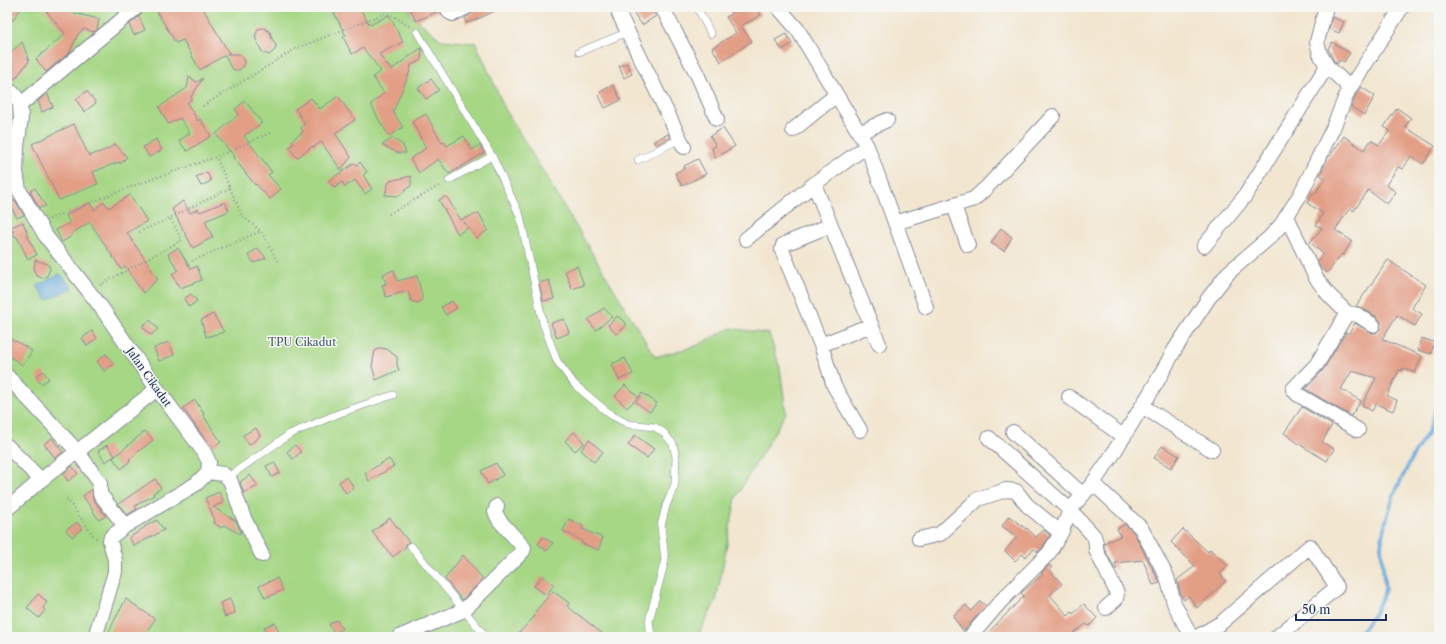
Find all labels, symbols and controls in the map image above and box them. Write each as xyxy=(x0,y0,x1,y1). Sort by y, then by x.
park label: TPU Cikadut xyxy=(268,335,336,349)
street label: Jalan Cikadut xyxy=(122,343,175,410)
scale bar xyxy=(1296,596,1386,622)
text: 50 m xyxy=(1302,602,1331,617)

